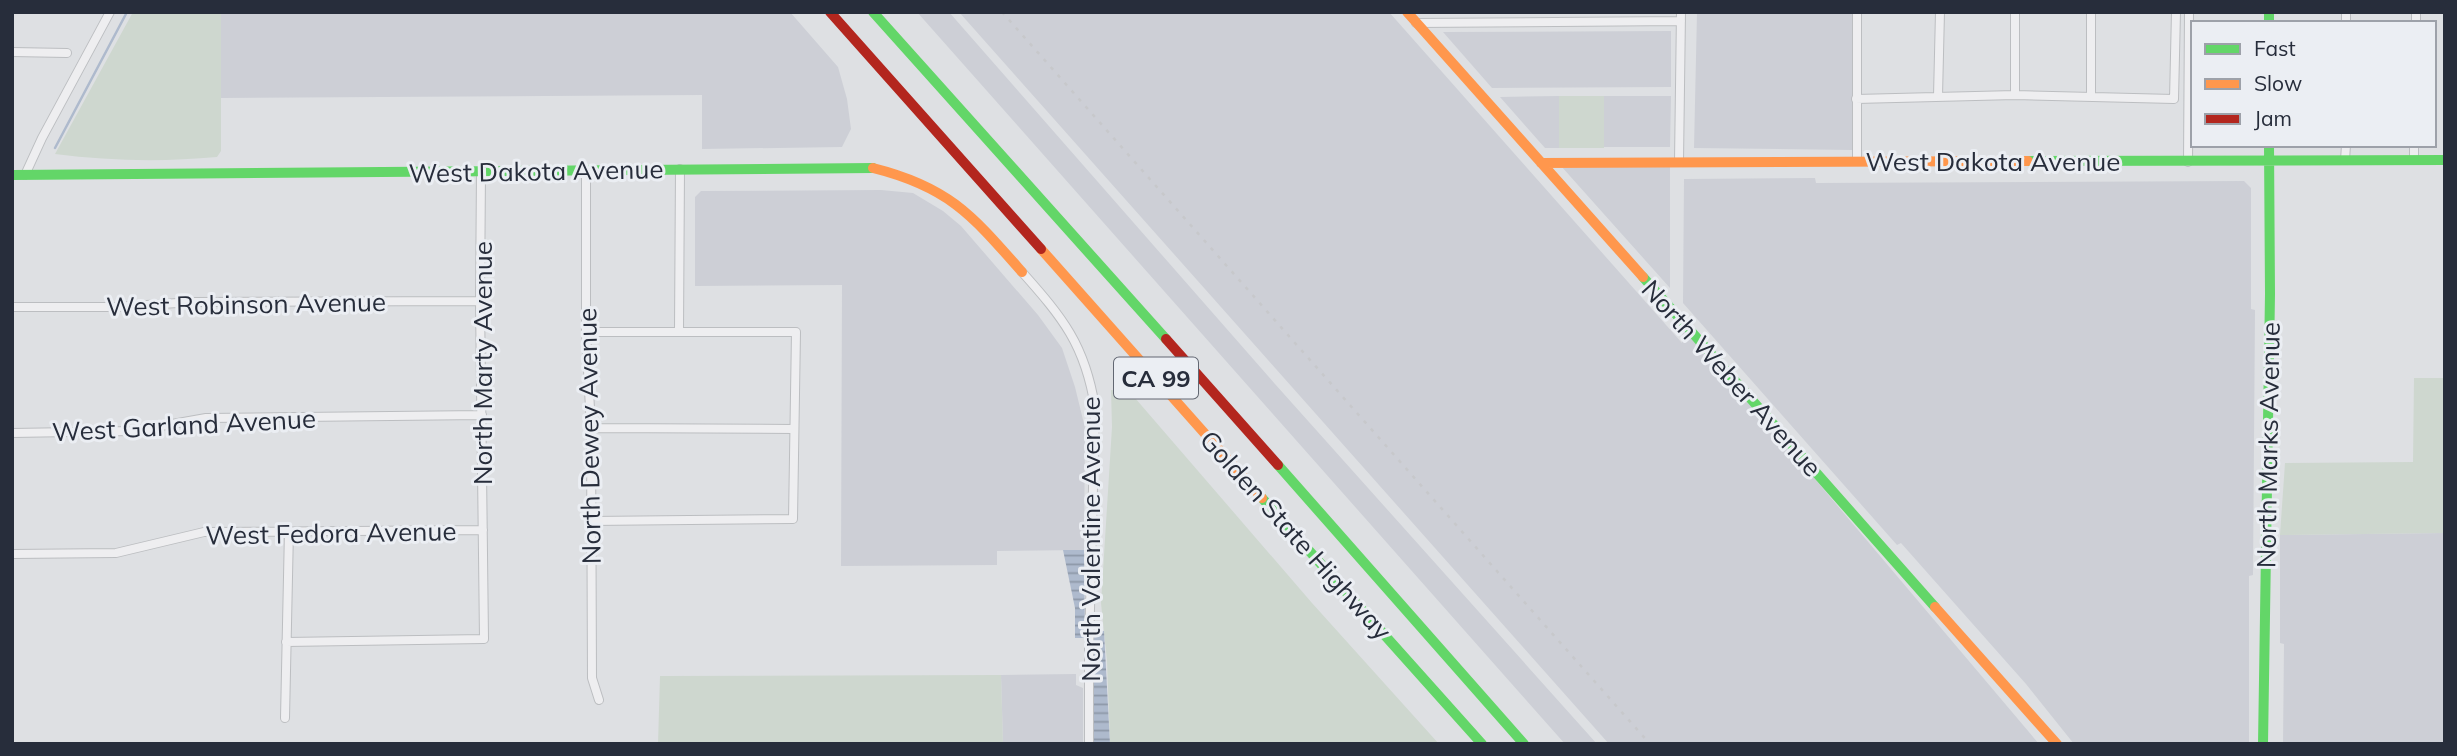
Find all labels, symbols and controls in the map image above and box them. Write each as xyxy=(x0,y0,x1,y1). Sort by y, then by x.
legend xyxy=(2191,21,2436,147)
text: Fast xyxy=(2254,35,2296,61)
text: Slow xyxy=(2254,70,2302,96)
text: Jam xyxy=(2254,105,2292,131)
street label: West Dakota Avenue xyxy=(1865,145,2121,178)
street label: West Dakota Avenue xyxy=(408,152,664,190)
street label: North Marty Avenue xyxy=(466,241,499,485)
street label: North Weber Avenue xyxy=(1635,273,1829,483)
street label: West Robinson Avenue xyxy=(106,285,386,323)
street label: North Dewey Avenue xyxy=(570,308,608,564)
street label: North Marks Avenue xyxy=(2249,322,2287,568)
road number: CA 99 xyxy=(1114,358,1198,398)
street label: North Valentine Avenue xyxy=(1074,396,1107,682)
street label: West Garland Avenue xyxy=(51,402,317,448)
street label: Golden State Highway xyxy=(1193,423,1399,647)
street label: West Fedora Avenue xyxy=(205,514,457,552)

